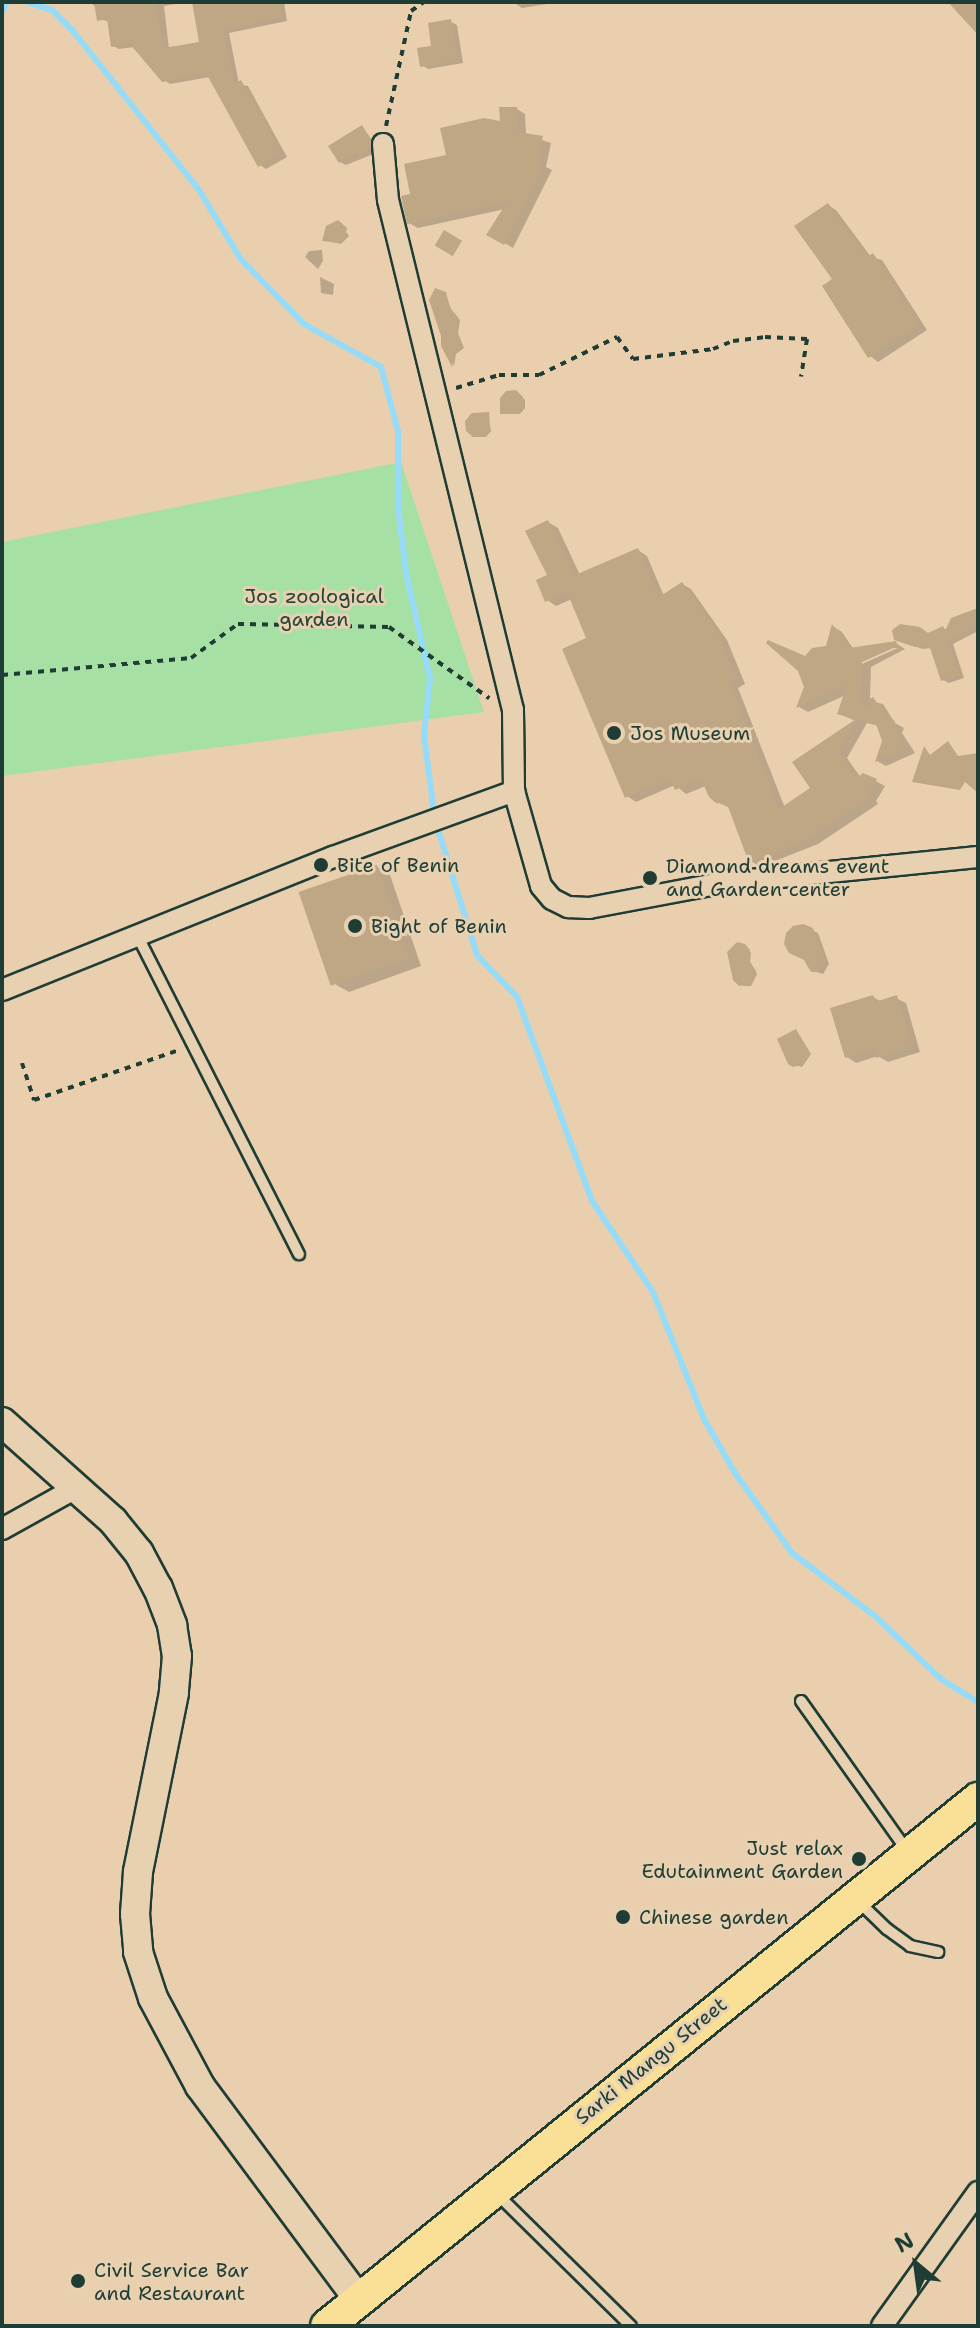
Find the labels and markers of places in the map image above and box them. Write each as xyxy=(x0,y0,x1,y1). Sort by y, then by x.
place label: Jos Museum xyxy=(630,721,750,745)
marker: Jos Museum xyxy=(605,724,623,742)
place label: Bite of Benin xyxy=(337,853,459,877)
place label: Diamond dreams event and Garden center xyxy=(666,854,889,901)
marker: Bite of Benin xyxy=(312,856,330,874)
marker: Diamond dreams event and Garden center xyxy=(641,869,659,887)
place label: Bight of Benin xyxy=(371,914,507,938)
marker: Bight of Benin xyxy=(346,917,364,935)
place label: Just relax Edutainment Garden xyxy=(641,1836,843,1883)
marker: Just relax Edutainment Garden xyxy=(850,1850,868,1868)
place label: Chinese garden xyxy=(639,1905,788,1929)
marker: Chinese garden xyxy=(614,1908,632,1926)
place label: Civil Service Bar and Restaurant xyxy=(94,2258,249,2305)
marker: Civil Service Bar and Restaurant xyxy=(69,2272,87,2290)

